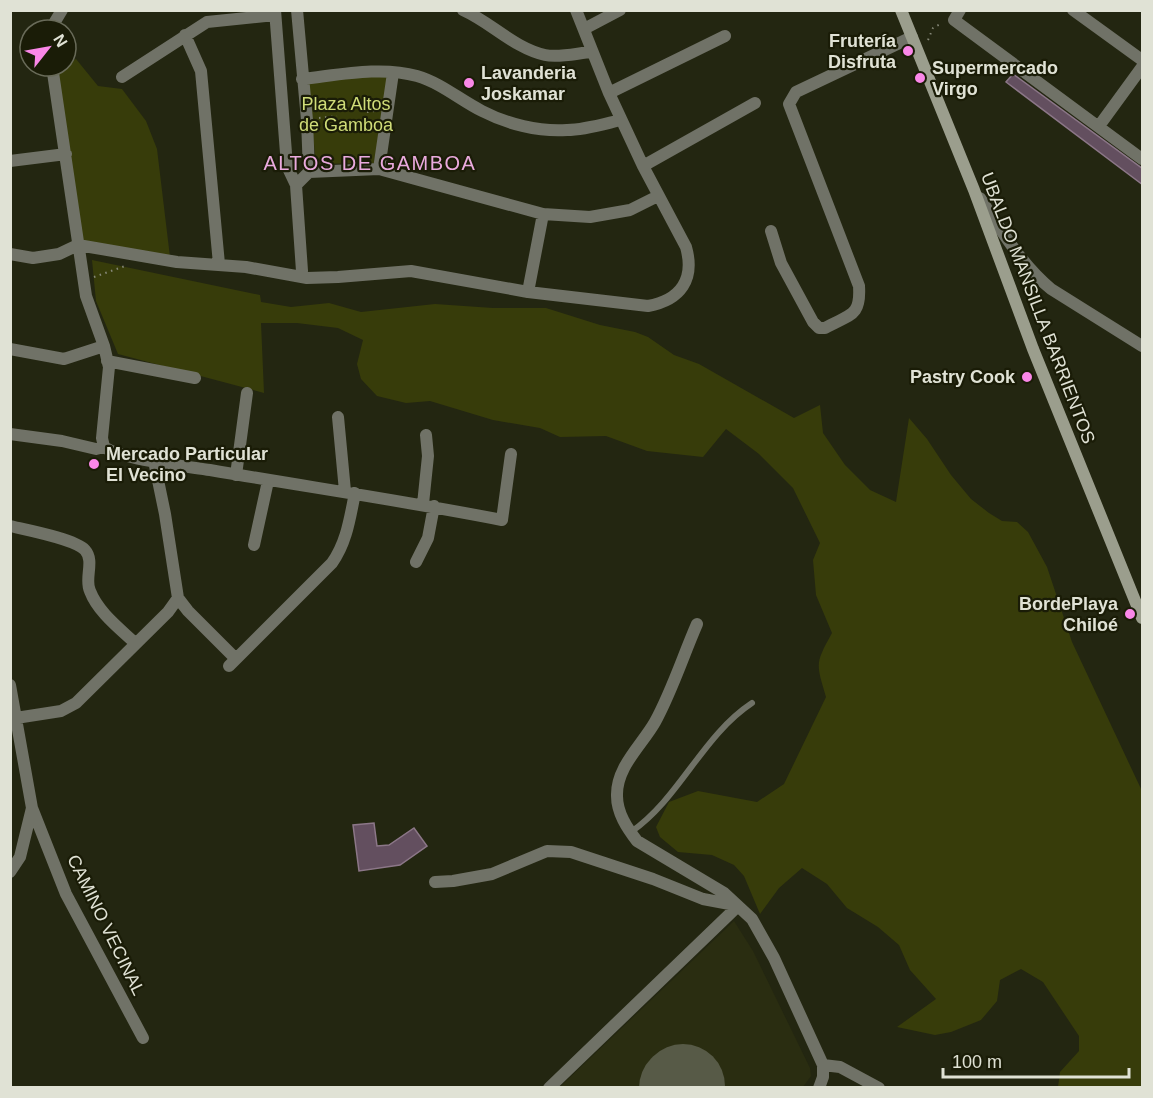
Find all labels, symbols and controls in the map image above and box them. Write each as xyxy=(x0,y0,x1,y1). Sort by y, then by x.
north arrow xyxy=(18,18,78,78)
text: N xyxy=(50,31,71,50)
place label: Frutería Disfruta xyxy=(828,31,897,72)
marker: Frutería Disfruta xyxy=(901,44,915,58)
place label: Supermercado Virgo xyxy=(932,58,1058,99)
place label: Lavanderia Joskamar xyxy=(481,63,577,104)
marker: Supermercado Virgo xyxy=(913,71,927,85)
marker: Lavanderia Joskamar xyxy=(462,76,476,90)
park label: Plaza Altos de Gamboa xyxy=(299,94,394,135)
district label: ALTOS DE GAMBOA xyxy=(264,152,476,174)
street label: UBALDO MANSILLA BARRIENTOS xyxy=(977,170,1099,446)
place label: Pastry Cook xyxy=(910,367,1016,387)
marker: Pastry Cook xyxy=(1020,370,1034,384)
place label: Mercado Particular El Vecino xyxy=(106,444,268,485)
marker: Mercado Particular El Vecino xyxy=(87,457,101,471)
place label: BordePlaya Chiloé xyxy=(1019,594,1119,635)
marker: BordePlaya Chiloé xyxy=(1123,607,1137,621)
street label: CAMINO VECINAL xyxy=(63,851,149,999)
scale bar xyxy=(943,1041,1129,1079)
text: 100 m xyxy=(952,1052,1002,1072)

